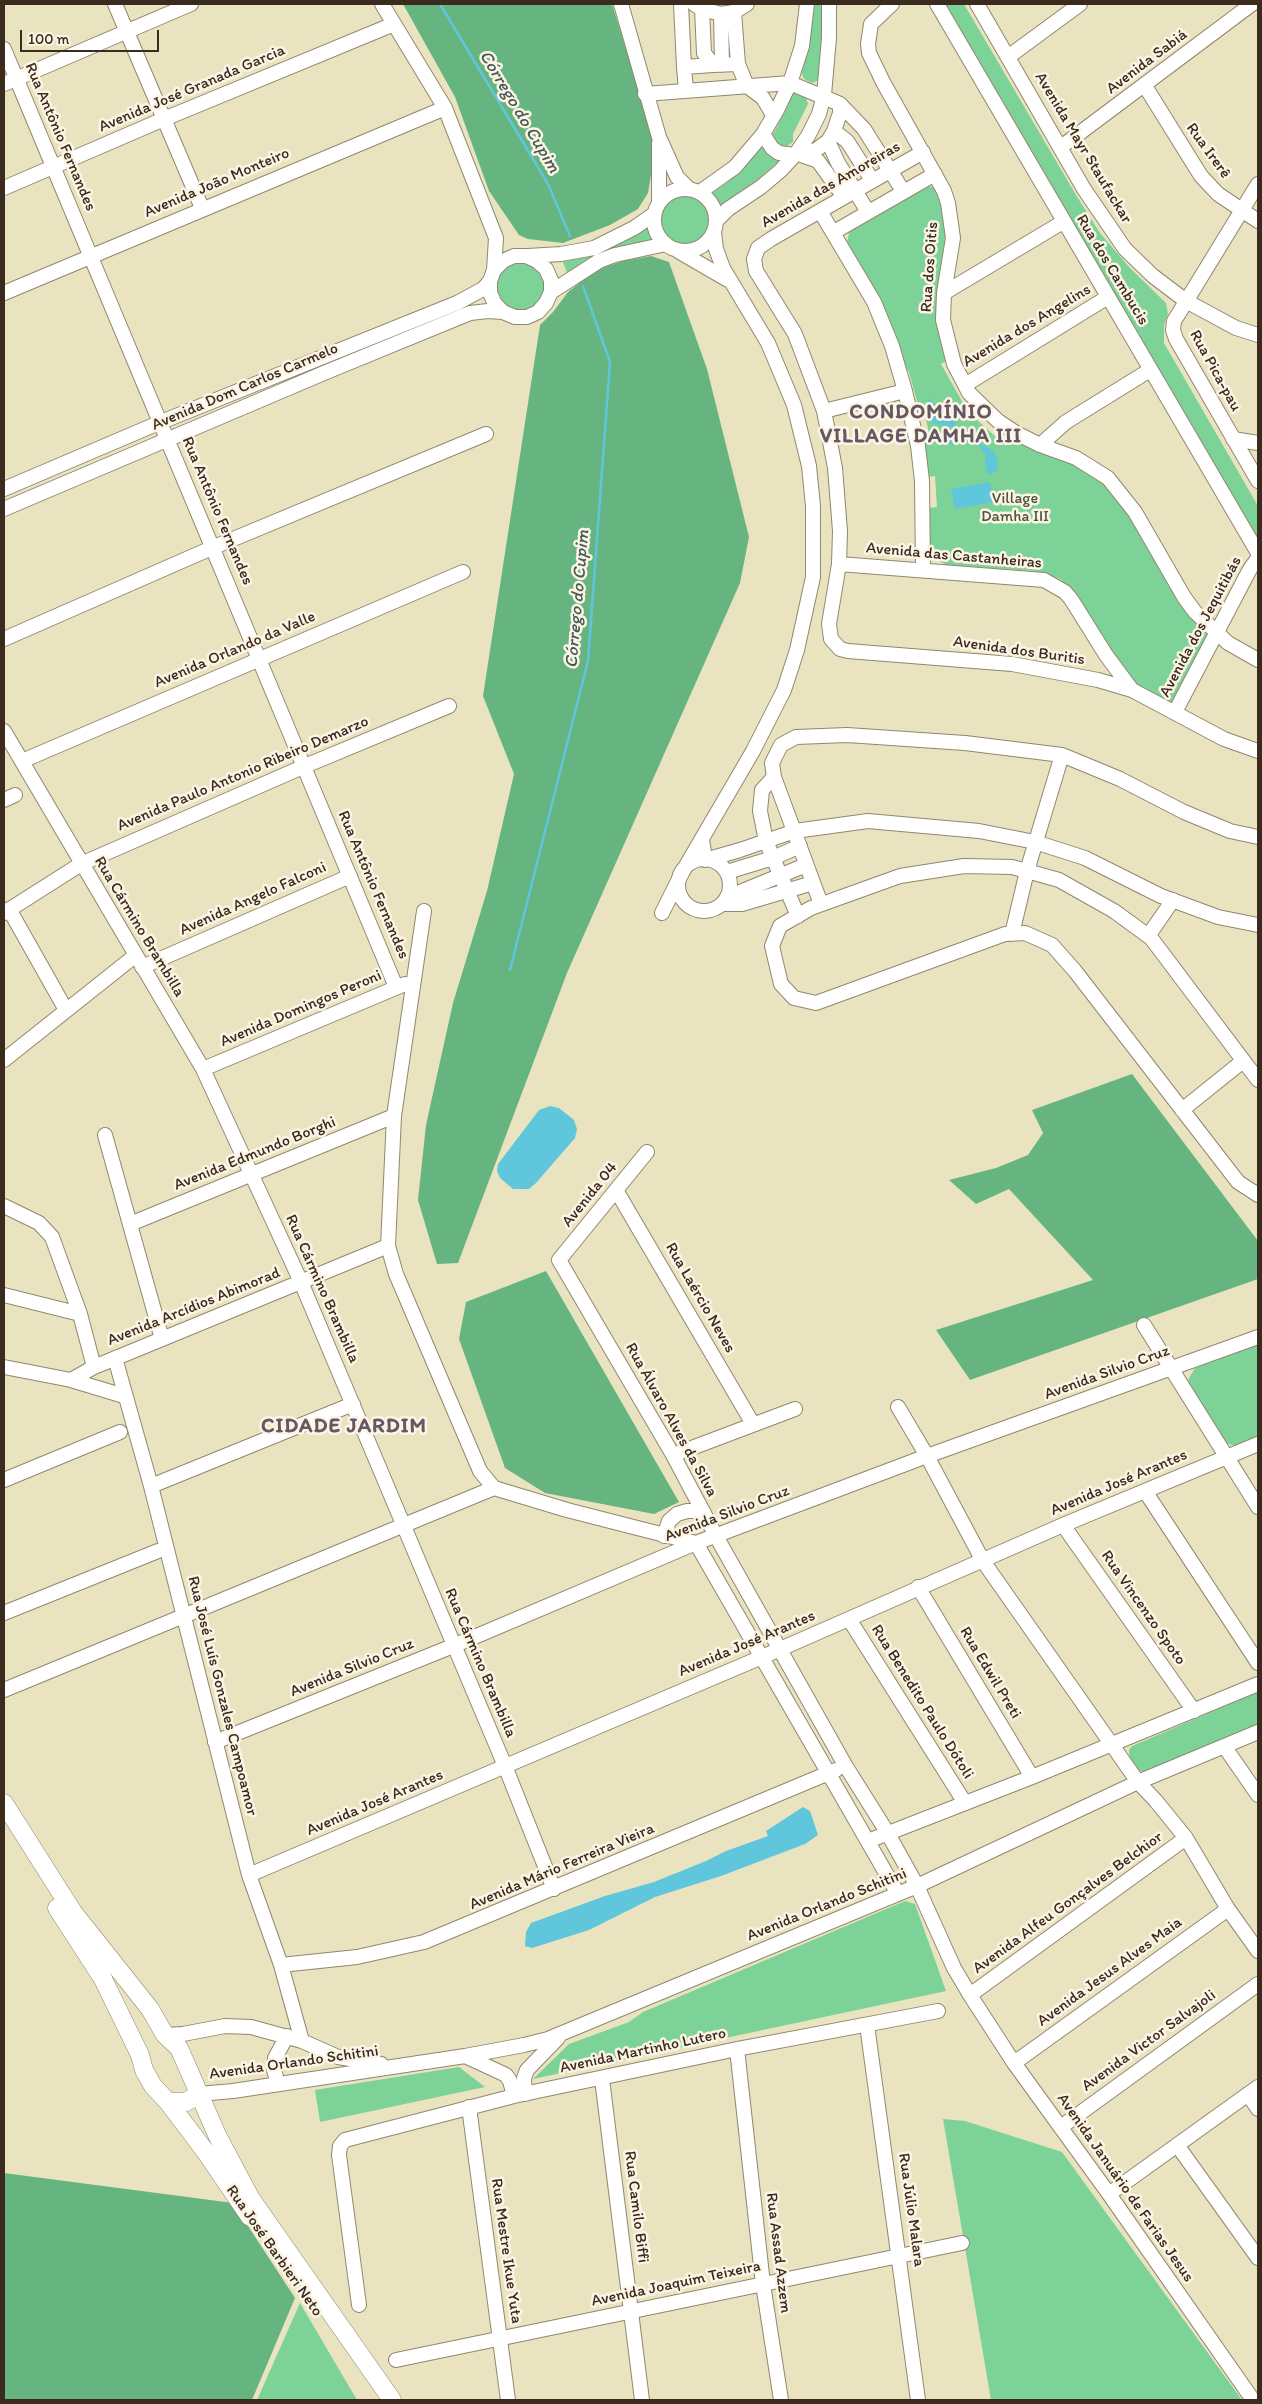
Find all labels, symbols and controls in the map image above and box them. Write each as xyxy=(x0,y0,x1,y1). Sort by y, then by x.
scale bar xyxy=(22,20,161,52)
street label: Avenida Sabiá xyxy=(1103,25,1191,99)
text: 100 m xyxy=(28,30,69,48)
street label: Avenida José Granada Garcia xyxy=(96,41,288,137)
water label: Córrego do Cupim xyxy=(474,47,564,177)
street label: Rua Antônio Fernandes xyxy=(20,60,100,214)
street label: Avenida Mayr Staufackar xyxy=(1030,69,1136,227)
street label: Rua Irerê xyxy=(1182,120,1234,182)
street label: Avenida das Amoreiras xyxy=(758,137,904,233)
street label: Avenida João Monteiro xyxy=(141,144,293,222)
street label: Rua dos Cambucis xyxy=(1071,211,1153,329)
street label: Rua dos Oitis xyxy=(917,221,943,313)
street label: Avenida dos Angelins xyxy=(960,280,1094,372)
street label: Rua Pica-pau xyxy=(1185,327,1245,415)
street label: Avenida Dom Carlos Carmelo xyxy=(149,339,341,435)
district label: CONDOMÍNIO VILLAGE DAMHA III xyxy=(819,400,1023,450)
street label: Rua Antônio Fernandes xyxy=(177,434,257,588)
park label: Village Damha III xyxy=(981,489,1049,527)
water label: Córrego do Cupim xyxy=(561,529,595,669)
street label: Avenida das Castanheiras xyxy=(865,539,1043,573)
street label: Avenida dos Jequitibás xyxy=(1156,553,1246,701)
street label: Avenida Orlando da Valle xyxy=(152,607,318,693)
street label: Avenida dos Buritis xyxy=(952,632,1086,670)
street label: Avenida Paulo Antonio Ribeiro Demarzo xyxy=(114,712,372,836)
street label: Rua Antônio Fernandes xyxy=(333,808,413,962)
street label: Rua Cármino Brambilla xyxy=(89,853,189,1001)
street label: Avenida Angelo Falconi xyxy=(177,858,329,940)
street label: Avenida Domingos Peroni xyxy=(217,966,385,1052)
street label: Avenida Edmundo Borghi xyxy=(171,1113,339,1195)
street label: Avenida 04 xyxy=(558,1159,622,1231)
street label: Rua Cármino Brambilla xyxy=(281,1212,363,1366)
street label: Rua Laércio Neves xyxy=(661,1239,739,1357)
street label: Avenida Arcídios Abimorad xyxy=(105,1263,283,1351)
street label: Rua Álvaro Alves da Silva xyxy=(621,1340,721,1500)
street label: Avenida Silvio Cruz xyxy=(1042,1341,1172,1405)
district label: CIDADE JARDIM xyxy=(261,1414,427,1440)
street label: Avenida José Arantes xyxy=(1048,1446,1190,1520)
street label: Avenida Silvio Cruz xyxy=(662,1481,792,1547)
street label: Rua Vincenzo Spoto xyxy=(1096,1547,1190,1669)
street label: Rua José Luís Gonzales Campoamor xyxy=(183,1574,261,1818)
street label: Rua Cármino Brambilla xyxy=(440,1585,520,1741)
street label: Avenida José Arantes xyxy=(676,1607,818,1681)
street label: Rua Benedito Paulo Dótoli xyxy=(867,1621,977,1783)
street label: Rua Edwil Preti xyxy=(955,1623,1025,1723)
street label: Avenida Silvio Cruz xyxy=(287,1634,417,1702)
street label: Avenida José Arantes xyxy=(304,1766,446,1840)
street label: Avenida Mário Ferreira Vieira xyxy=(467,1819,657,1915)
street label: Avenida Alfeu Gonçalves Belchior xyxy=(969,1828,1167,1978)
street label: Avenida Orlando Schitini xyxy=(744,1864,910,1946)
street label: Avenida Jesus Alves Maia xyxy=(1034,1913,1186,2031)
street label: Avenida Victor Salvajoli xyxy=(1078,1986,1220,2096)
street label: Avenida Martinho Lutero xyxy=(558,2024,728,2078)
street label: Avenida Orlando Schitini xyxy=(208,2042,380,2084)
street label: Avenida Januário de Farias Jesus xyxy=(1052,2090,1198,2286)
street label: Rua Camilo Biffi xyxy=(620,2150,652,2264)
street label: Rua Júlio Malara xyxy=(894,2152,928,2268)
street label: Rua Mestre Ikue Yuta xyxy=(486,2177,526,2325)
street label: Rua José Barbieri Neto xyxy=(221,2182,327,2320)
street label: Rua Assad Azzem xyxy=(761,2192,795,2314)
street label: Avenida Joaquim Teixeira xyxy=(590,2257,762,2311)

